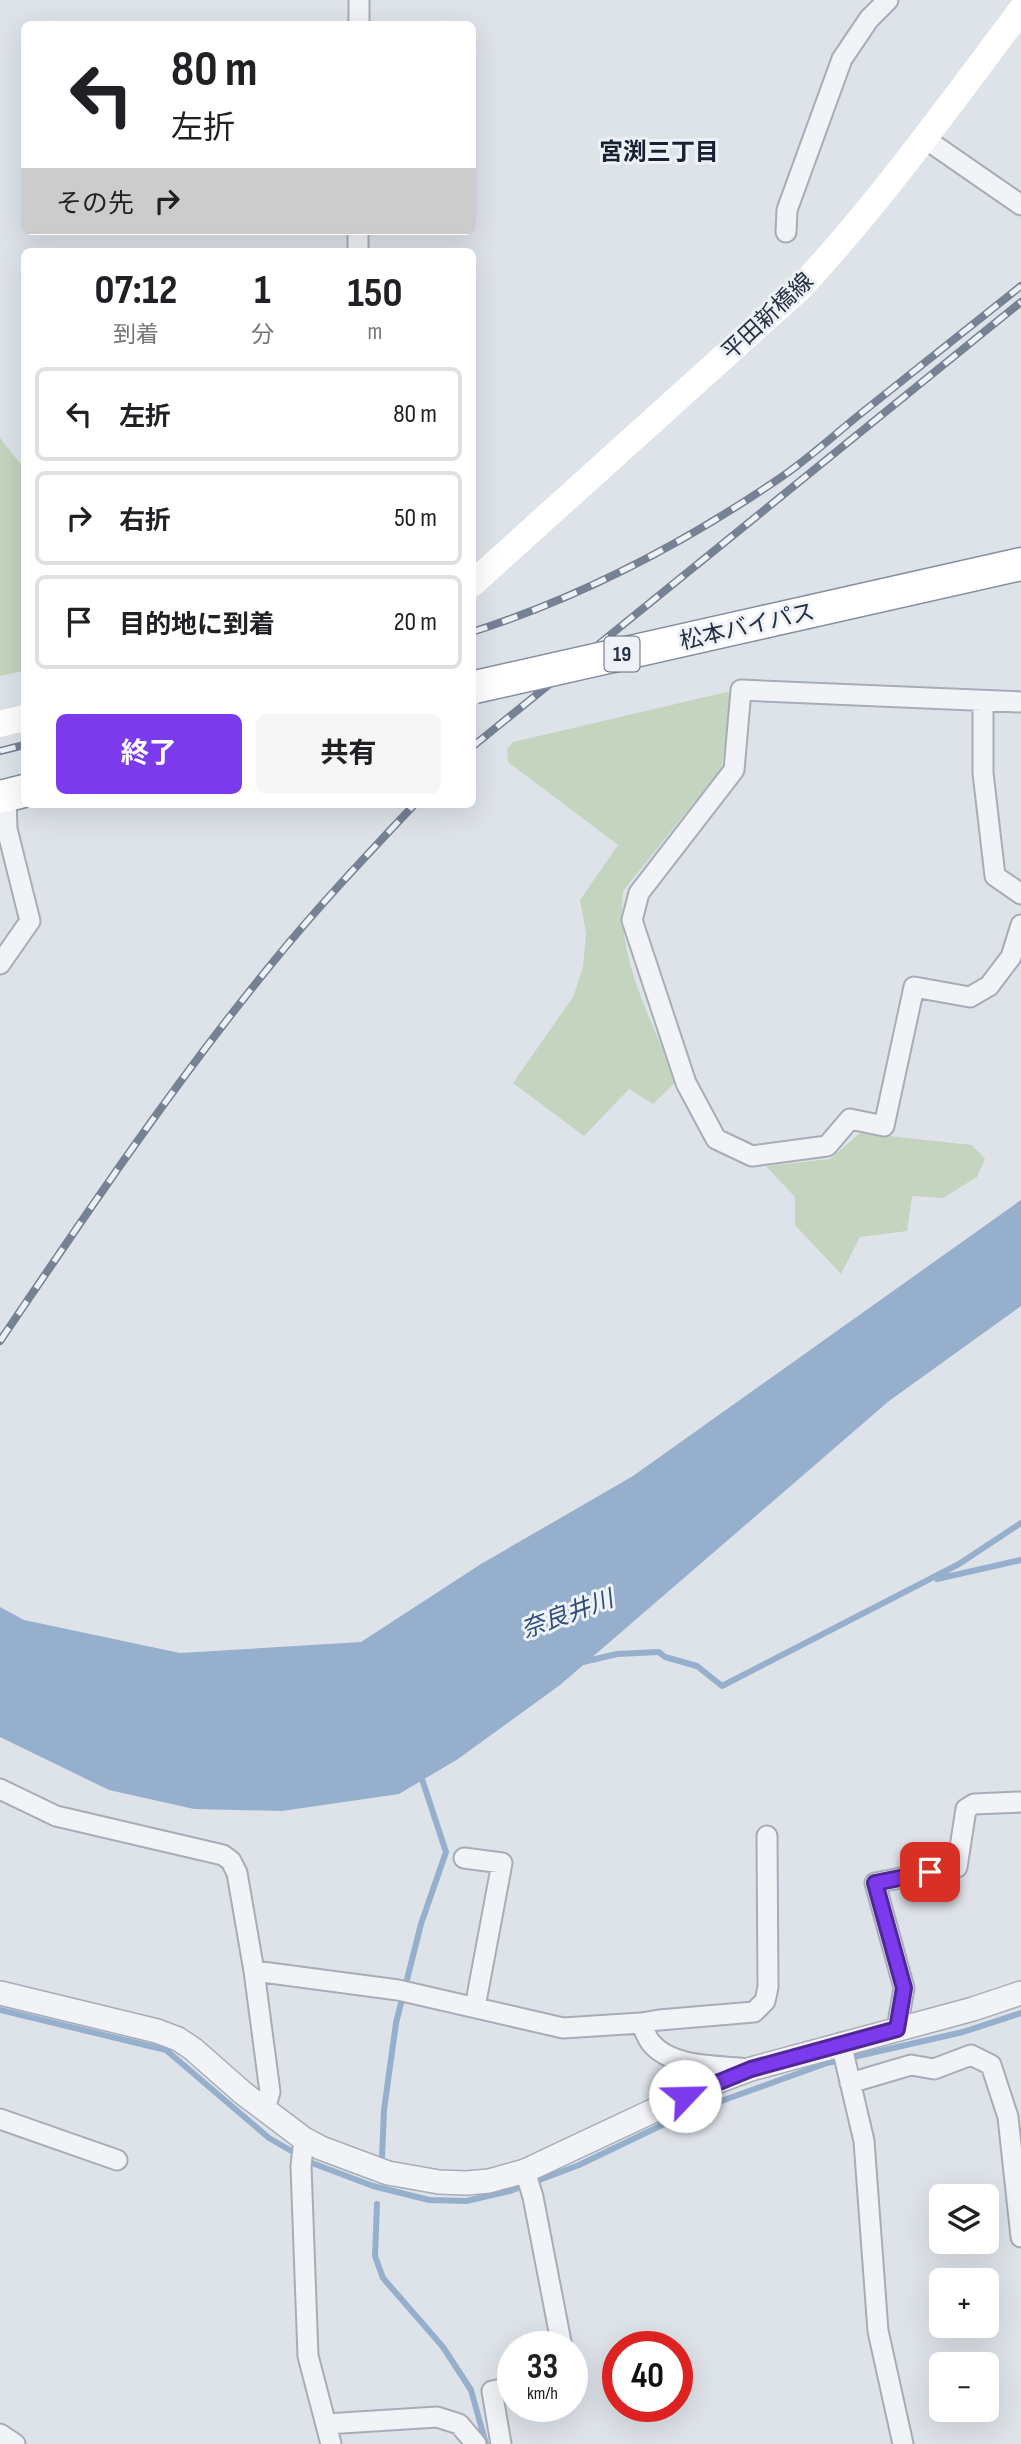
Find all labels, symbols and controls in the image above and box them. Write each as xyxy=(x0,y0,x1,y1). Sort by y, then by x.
text: 80 m xyxy=(171,41,258,100)
icon: left xyxy=(56,49,147,140)
text: 左折 xyxy=(171,109,235,148)
district label: 宮渕三丁目 xyxy=(599,138,719,167)
icon: right xyxy=(148,182,186,220)
text: その先 xyxy=(56,189,134,220)
text: 07:12 xyxy=(95,265,177,316)
text: 1 xyxy=(254,265,271,316)
street label: 平田新橋線 xyxy=(716,267,819,366)
text: 150 xyxy=(347,268,402,319)
text: m xyxy=(368,318,382,346)
text: 到着 xyxy=(113,321,159,349)
text: 分 xyxy=(251,321,274,349)
icon: left xyxy=(60,395,98,433)
text: 80 m xyxy=(393,399,437,430)
text: 左折 xyxy=(119,402,171,433)
icon: right xyxy=(60,499,98,537)
text: 50 m xyxy=(394,503,437,534)
text: 右折 xyxy=(119,506,171,537)
street label: 松本バイパス xyxy=(677,598,817,656)
icon: arrive xyxy=(60,603,98,641)
text: 20 m xyxy=(394,607,437,638)
text: 目的地に到着 xyxy=(119,610,275,641)
road number: 19 xyxy=(604,636,640,672)
button: 終了 xyxy=(56,714,242,794)
button: 共有 xyxy=(256,714,441,794)
water label: 奈良井川 xyxy=(517,1583,620,1645)
pin xyxy=(900,1842,960,1902)
icon: arrive xyxy=(911,1853,949,1891)
position arrow xyxy=(648,2059,722,2133)
map controls xyxy=(929,2184,999,2422)
button: layers xyxy=(929,2184,999,2254)
button: + xyxy=(929,2268,999,2338)
speed limit sign: 40 xyxy=(602,2331,693,2422)
text: 33 xyxy=(527,2346,558,2389)
button: − xyxy=(929,2352,999,2422)
text: km/h xyxy=(527,2383,558,2404)

